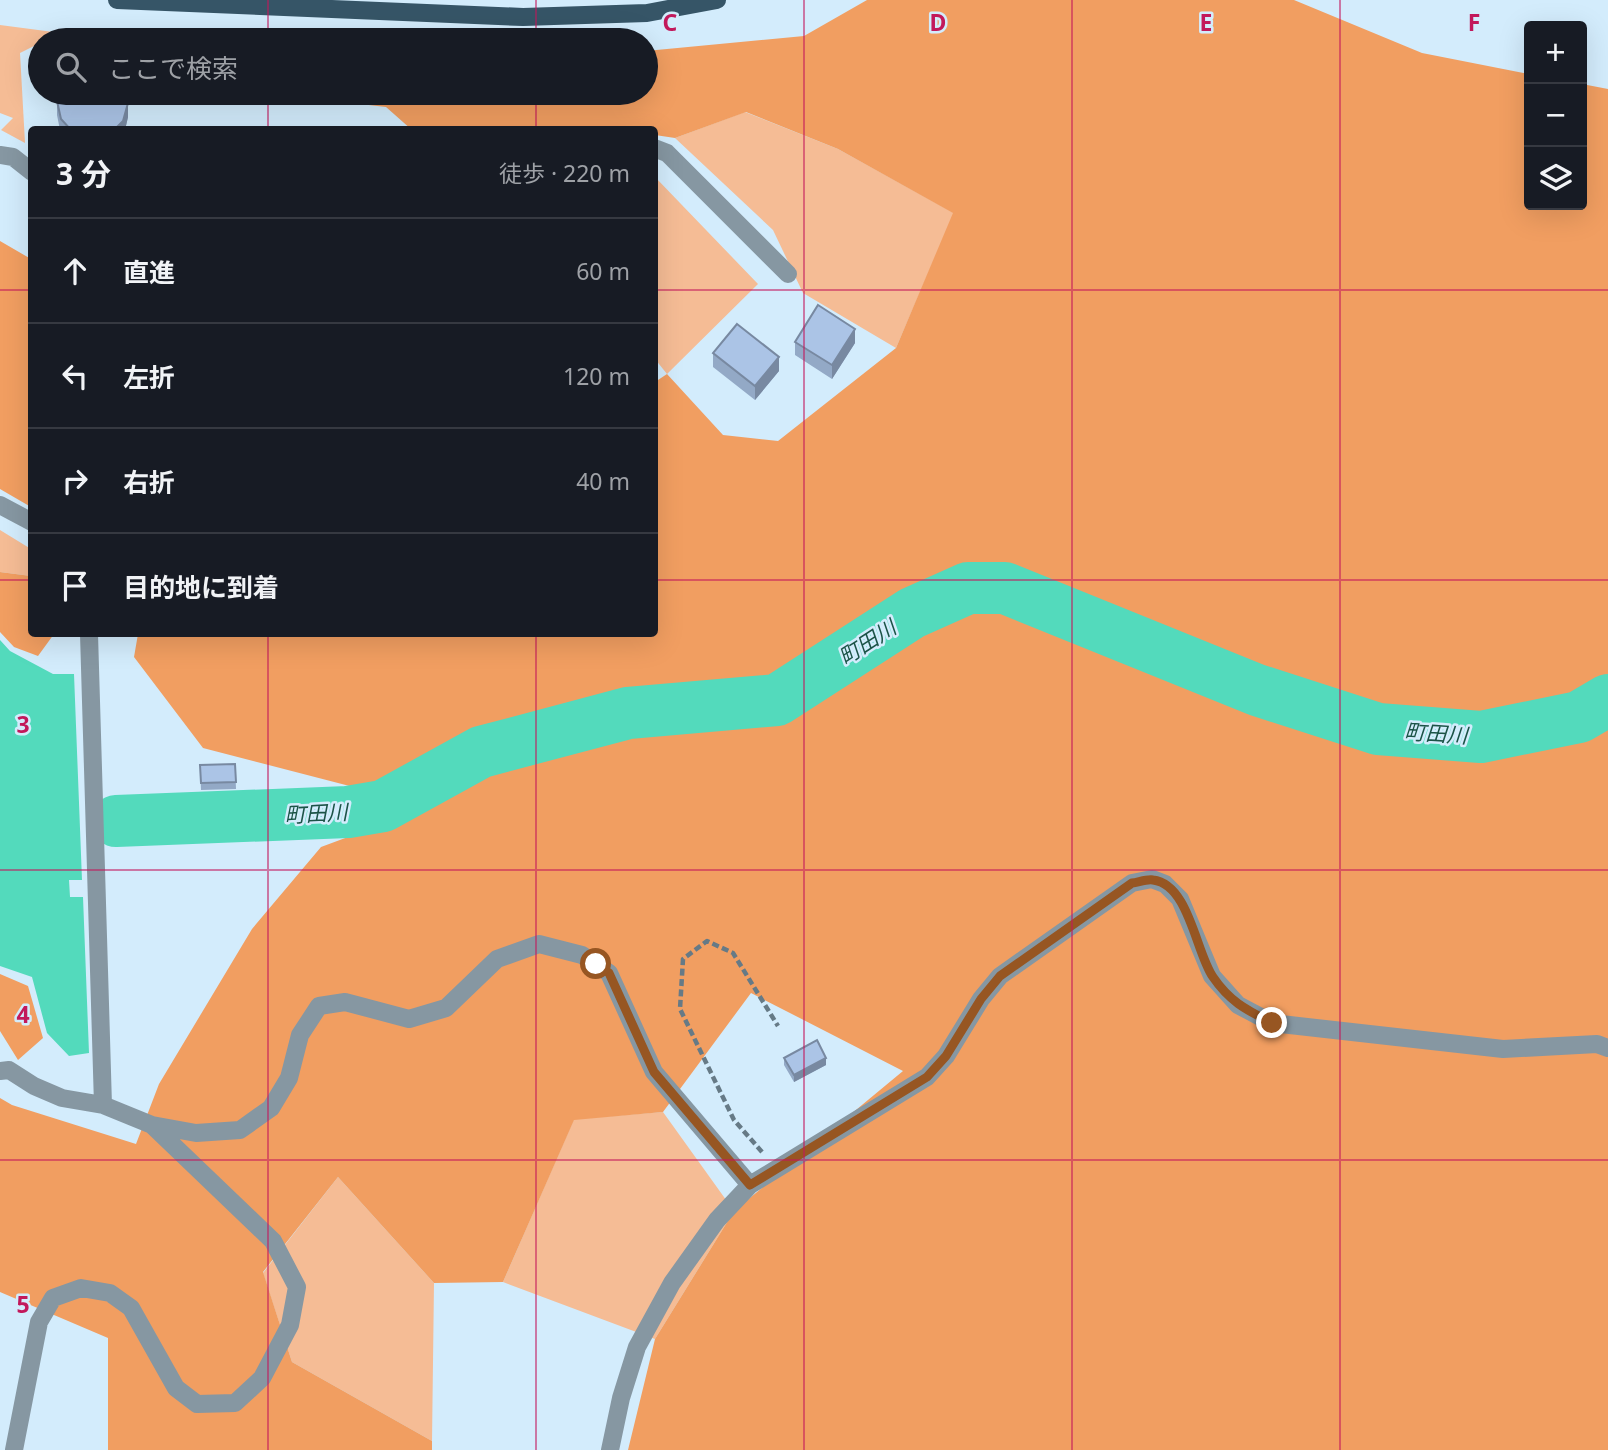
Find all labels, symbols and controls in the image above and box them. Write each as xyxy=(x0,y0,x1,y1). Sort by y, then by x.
text: C xyxy=(663,6,678,38)
text: D xyxy=(930,6,946,38)
text: E xyxy=(1200,6,1212,38)
text: F xyxy=(1468,6,1480,38)
map controls xyxy=(1524,21,1587,210)
button: + xyxy=(1524,21,1587,84)
search box xyxy=(28,28,658,105)
icon: search xyxy=(52,48,90,86)
text: ここで検索 xyxy=(108,50,238,86)
button: − xyxy=(1524,84,1587,147)
button: layers xyxy=(1524,147,1587,210)
text: 3 分 xyxy=(56,153,111,194)
text: 徒歩 · 220 m xyxy=(499,157,630,189)
icon: ahead xyxy=(56,252,94,290)
text: 直進 xyxy=(123,254,175,290)
text: 60 m xyxy=(576,255,630,287)
icon: left xyxy=(56,357,94,395)
text: 左折 xyxy=(123,359,175,395)
text: 120 m xyxy=(563,360,630,392)
icon: right xyxy=(56,462,94,500)
text: 右折 xyxy=(123,464,175,500)
text: 40 m xyxy=(576,465,630,497)
icon: arrive xyxy=(56,567,94,605)
text: 目的地に到着 xyxy=(123,569,279,605)
water label: 町田川 xyxy=(833,612,903,671)
text: 3 xyxy=(16,708,30,740)
water label: 町田川 xyxy=(1404,717,1470,749)
water label: 町田川 xyxy=(284,797,350,829)
route start xyxy=(580,948,611,979)
text: 4 xyxy=(16,998,30,1030)
route end xyxy=(1256,1007,1287,1038)
text: 5 xyxy=(16,1288,30,1320)

